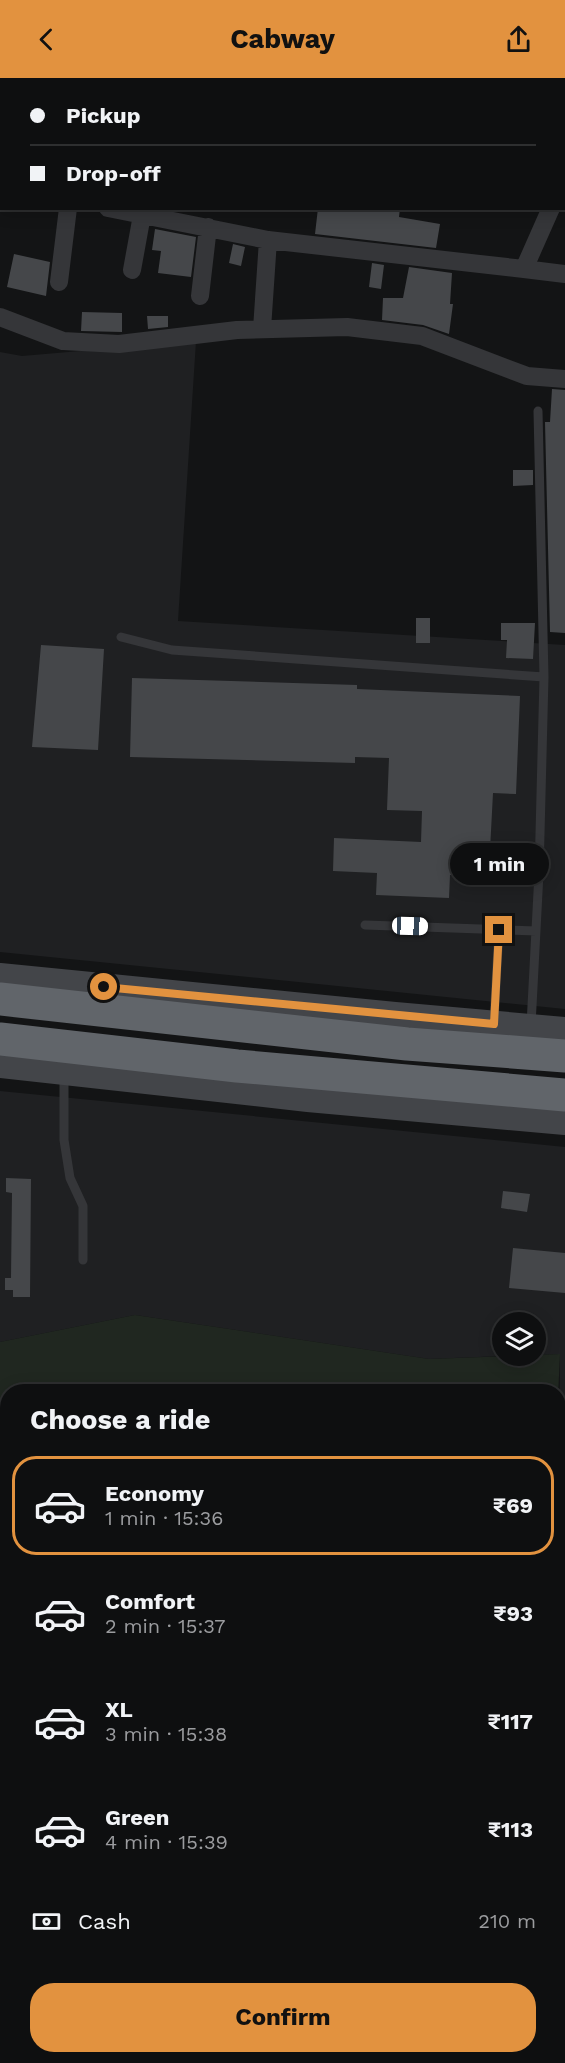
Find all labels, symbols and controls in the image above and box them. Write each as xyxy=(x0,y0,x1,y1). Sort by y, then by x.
icon: back xyxy=(30,23,63,56)
text: Cabway xyxy=(230,23,335,55)
icon: share xyxy=(502,23,535,56)
text: Pickup xyxy=(66,103,141,128)
text: Drop-off xyxy=(66,161,161,186)
callout: 1 min xyxy=(450,843,548,885)
text: 1 min xyxy=(474,852,525,876)
car xyxy=(392,916,428,936)
route end xyxy=(485,916,512,943)
route start xyxy=(90,973,117,1000)
map controls xyxy=(492,1312,546,1366)
button: layers xyxy=(492,1312,546,1366)
text: Choose a ride xyxy=(30,1404,210,1436)
icon: car xyxy=(33,1479,87,1533)
text: Economy xyxy=(105,1481,204,1506)
text: ₹69 xyxy=(493,1493,533,1518)
text: 1 min · 15:36 xyxy=(105,1506,223,1530)
icon: car xyxy=(33,1587,87,1641)
text: Comfort xyxy=(105,1589,195,1614)
text: ₹93 xyxy=(493,1601,533,1626)
text: 2 min · 15:37 xyxy=(105,1614,225,1638)
icon: car xyxy=(33,1695,87,1749)
text: XL xyxy=(105,1697,133,1722)
text: ₹117 xyxy=(487,1709,533,1734)
text: 3 min · 15:38 xyxy=(105,1722,227,1746)
icon: car xyxy=(33,1803,87,1857)
text: Green xyxy=(105,1805,169,1830)
text: ₹113 xyxy=(488,1817,533,1842)
text: 4 min · 15:39 xyxy=(105,1830,228,1854)
icon: cash xyxy=(30,1905,63,1938)
text: Cash xyxy=(78,1909,131,1934)
text: 210 m xyxy=(478,1909,536,1933)
button: Confirm xyxy=(30,1983,536,2052)

